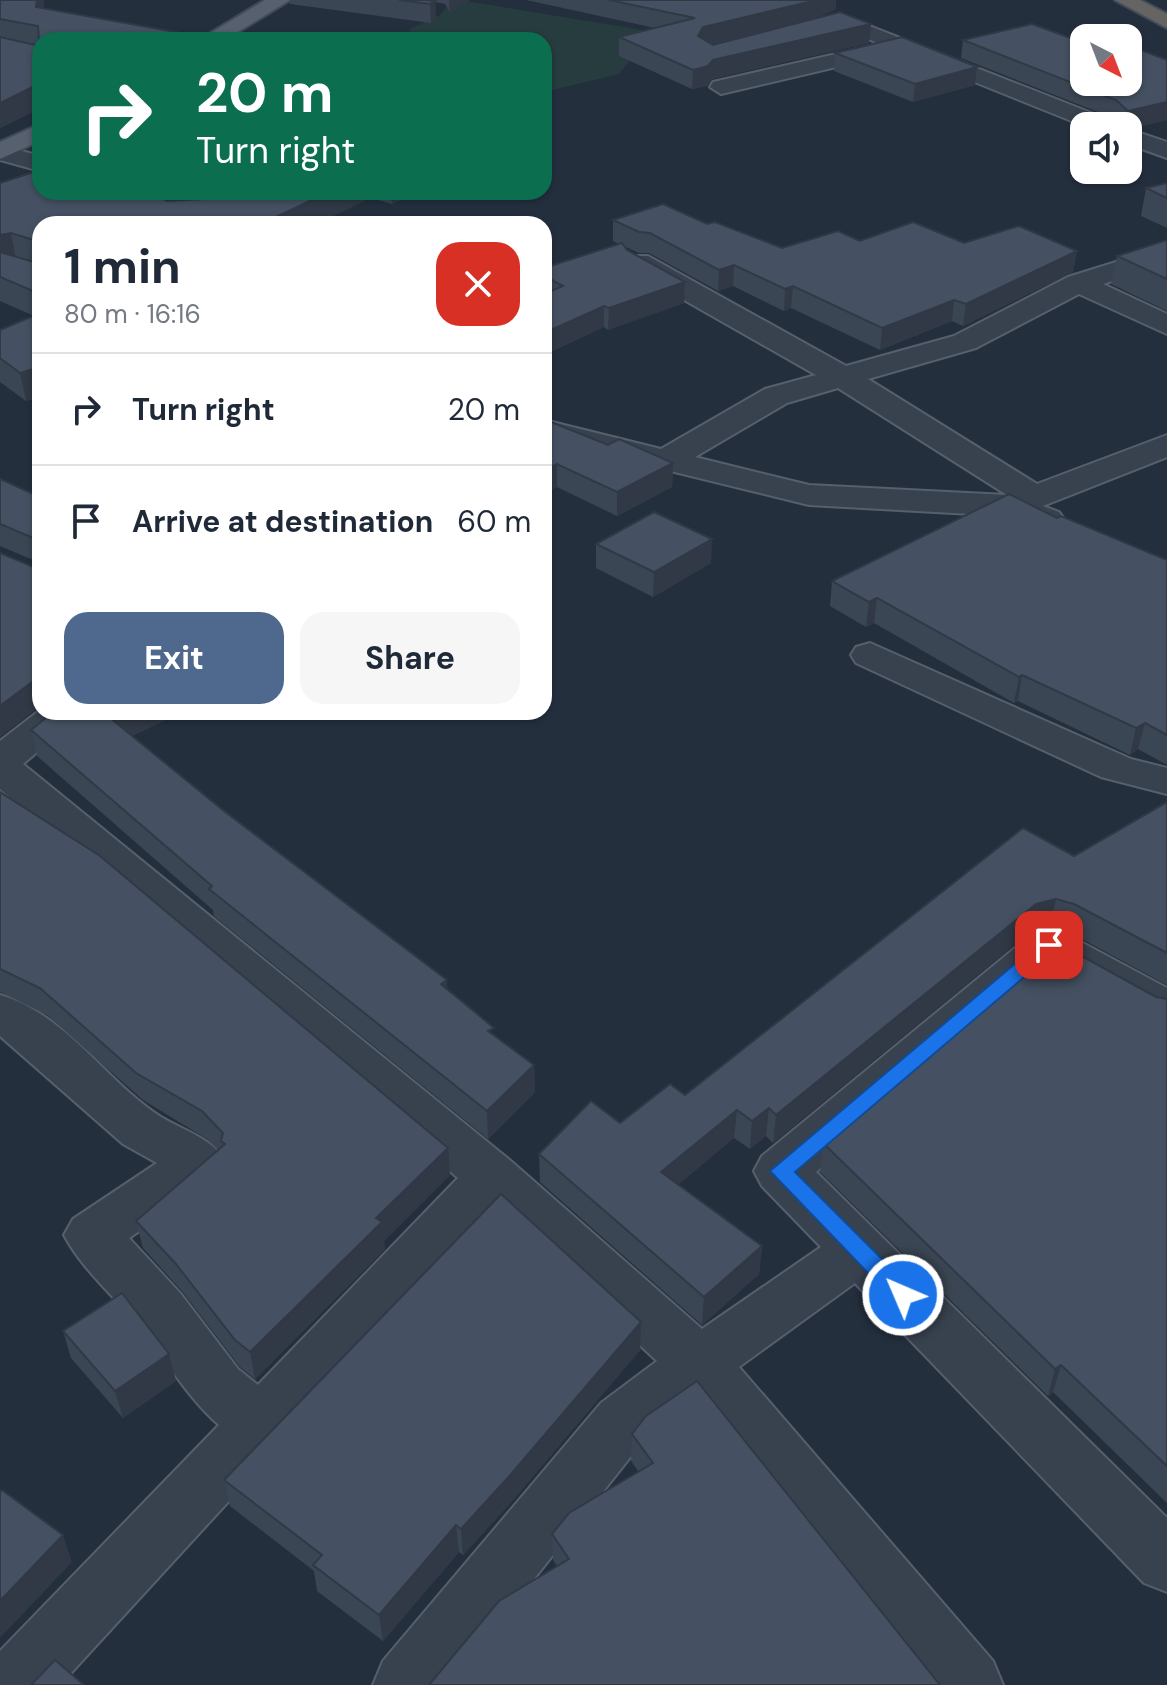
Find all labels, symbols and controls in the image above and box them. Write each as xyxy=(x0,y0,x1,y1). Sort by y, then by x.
north arrow xyxy=(1070,24,1142,96)
map controls xyxy=(1070,24,1142,184)
text: 20 m xyxy=(196,56,333,129)
icon: right xyxy=(64,64,168,168)
button: sound xyxy=(1070,112,1142,184)
text: Turn right xyxy=(196,127,355,174)
text: 1 min xyxy=(64,235,181,298)
button: close xyxy=(436,242,520,326)
text: 80 m · 16:16 xyxy=(64,297,201,331)
icon: right xyxy=(64,387,108,431)
text: Turn right xyxy=(132,390,275,429)
text: 20 m xyxy=(448,390,520,429)
icon: arrive xyxy=(64,499,108,543)
text: Arrive at destination xyxy=(132,502,433,541)
text: 60 m xyxy=(457,502,531,541)
button: Exit xyxy=(64,612,284,704)
button: Share xyxy=(300,612,520,704)
pin xyxy=(1015,911,1083,979)
icon: arrive xyxy=(1027,923,1071,967)
position arrow xyxy=(861,1253,945,1337)

